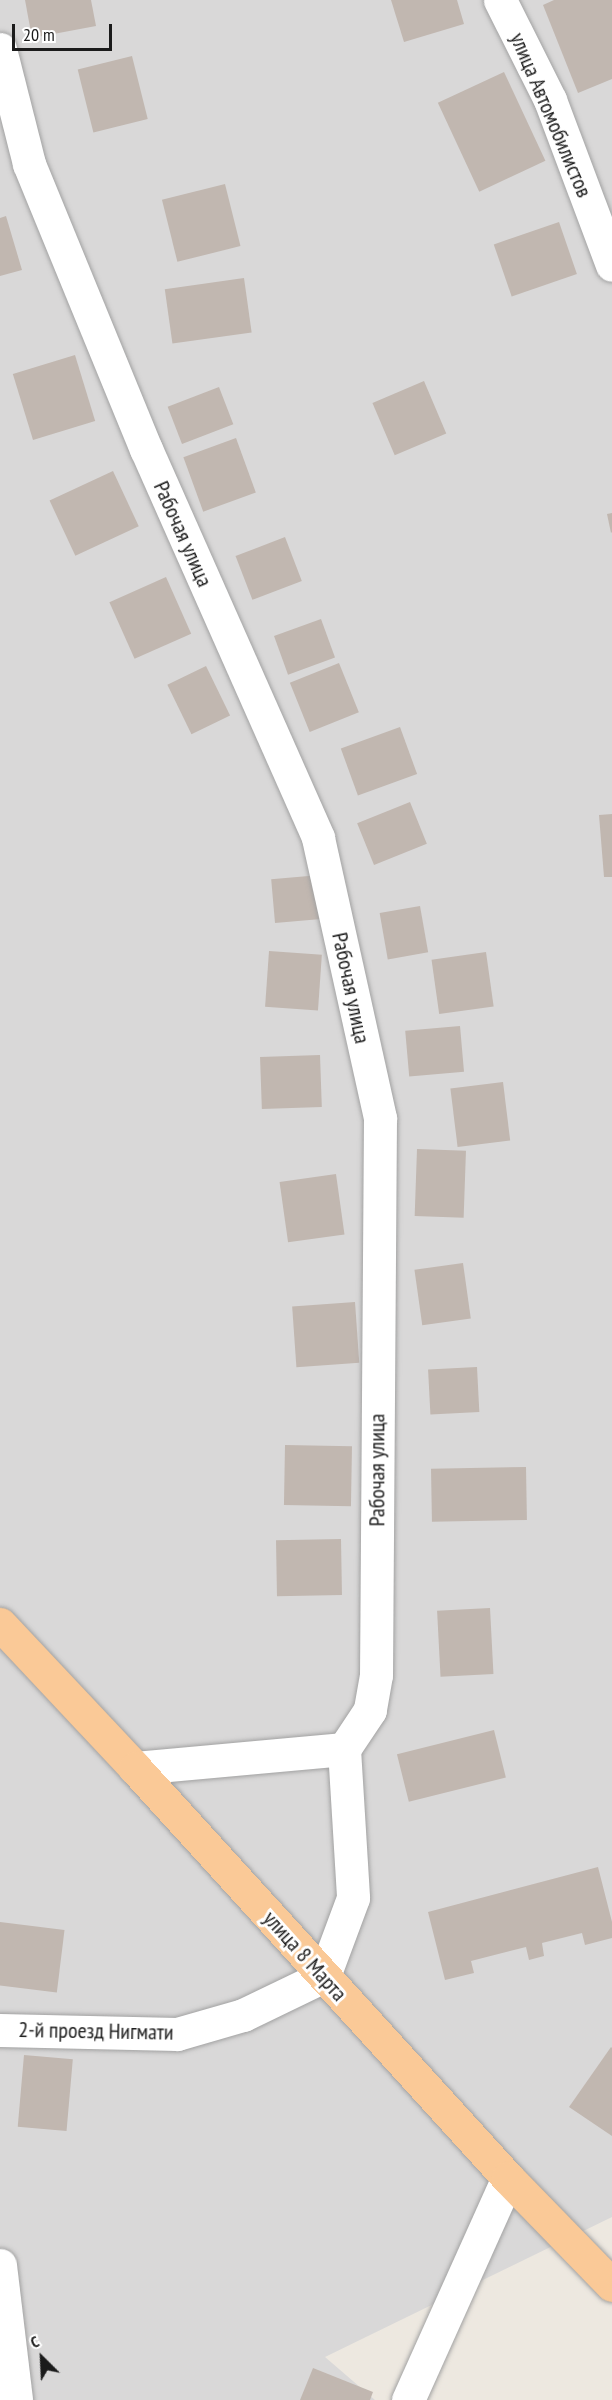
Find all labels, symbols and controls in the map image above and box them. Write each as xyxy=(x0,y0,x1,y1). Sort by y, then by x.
scale bar xyxy=(15,12,116,50)
text: 20 m xyxy=(23,23,55,46)
street label: улица Автомобилистов xyxy=(504,28,598,202)
street label: Рабочая улица xyxy=(148,477,218,591)
street label: Рабочая улица xyxy=(326,930,376,1046)
street label: Рабочая улица xyxy=(364,1414,390,1526)
street label: улица 8 Марта xyxy=(258,1905,352,2007)
street label: 2-й проезд Нигмати xyxy=(18,2016,174,2046)
north arrow xyxy=(12,2328,72,2388)
text: С xyxy=(27,2331,42,2352)

